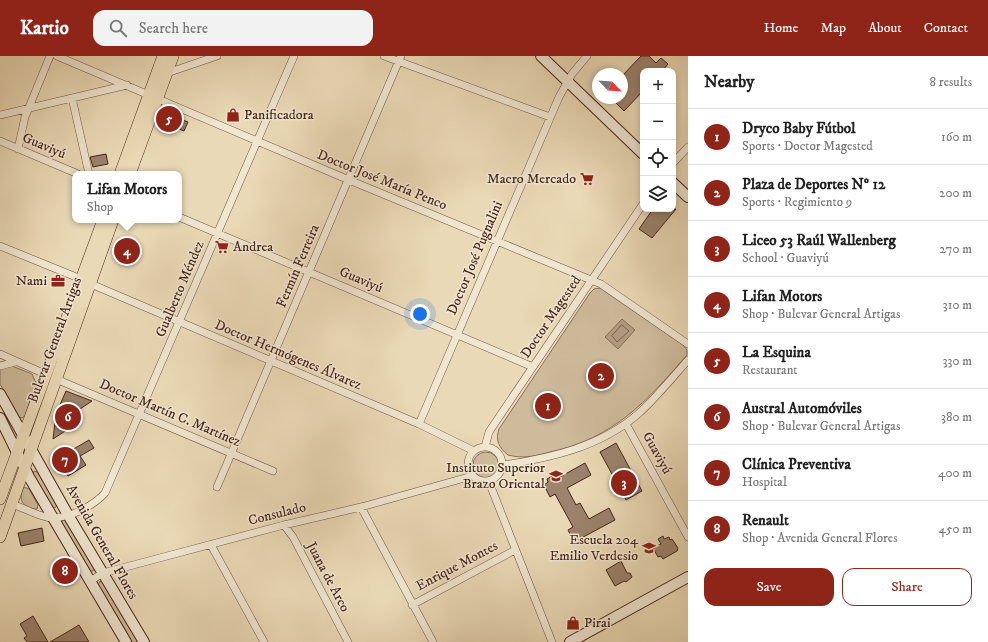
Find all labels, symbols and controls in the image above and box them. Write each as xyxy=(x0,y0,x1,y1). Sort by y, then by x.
search box xyxy=(93,10,373,46)
text: Kartio xyxy=(20,17,69,40)
icon: search xyxy=(107,17,129,39)
text: Search here xyxy=(139,19,208,38)
text: Home xyxy=(764,19,798,37)
text: Map xyxy=(820,19,846,37)
text: About xyxy=(868,19,902,37)
text: Contact xyxy=(924,19,968,37)
north arrow xyxy=(592,68,628,104)
map controls xyxy=(640,68,676,212)
button: + xyxy=(640,68,676,104)
text: Nearby xyxy=(704,71,754,93)
text: 8 results xyxy=(930,74,972,90)
pin: 5 xyxy=(156,104,182,134)
button: − xyxy=(640,104,676,140)
place label: Panificadora xyxy=(244,106,314,124)
shop icon: Panificadora xyxy=(225,107,241,123)
text: Dryco Baby Fútbol xyxy=(742,119,856,138)
street label: Guaviyú xyxy=(19,129,69,163)
text: 1 xyxy=(715,129,719,145)
text: 160 m xyxy=(941,129,972,145)
text: Sports · Doctor Magested xyxy=(742,138,873,154)
button: locate xyxy=(640,140,676,176)
street label: Doctor José María Penco xyxy=(314,146,450,214)
place label: Macro Mercado xyxy=(487,170,576,188)
popup xyxy=(72,171,182,223)
supermarket icon: Macro Mercado xyxy=(579,171,595,187)
text: Plaza de Deportes Nº 12 xyxy=(742,175,885,194)
button: layers xyxy=(640,176,676,212)
text: Lifan Motors xyxy=(87,180,167,199)
text: 2 xyxy=(714,185,720,201)
text: 200 m xyxy=(939,185,972,201)
text: Sports · Regimiento 9 xyxy=(742,194,852,210)
street label: Doctor José Pugnalini xyxy=(443,198,507,318)
text: Shop xyxy=(87,199,113,215)
street label: Fermín Ferreira xyxy=(272,222,324,310)
text: Liceo 53 Raúl Wallenberg xyxy=(742,231,896,250)
pin: 4 xyxy=(114,236,140,266)
street label: Gualberto Méndez xyxy=(152,238,208,340)
place label: Andrea xyxy=(233,238,273,256)
supermarket icon: Andrea xyxy=(214,239,230,255)
text: 3 xyxy=(715,241,719,257)
text: 270 m xyxy=(940,241,972,257)
text: School · Guaviyú xyxy=(742,250,829,266)
street label: Guaviyú xyxy=(336,263,386,297)
place label: Nami xyxy=(16,272,47,290)
street label: Doctor Magested xyxy=(517,272,585,362)
office icon: Nami xyxy=(50,273,66,289)
street label: Bulevar General Artigas xyxy=(24,274,86,405)
text: Lifan Motors xyxy=(742,287,822,306)
text: 4 xyxy=(713,297,721,313)
text: 310 m xyxy=(943,297,972,313)
your location xyxy=(410,304,430,324)
text: Shop · Bulevar General Artigas xyxy=(742,306,900,322)
street label: Doctor Hermógenes Álvarez xyxy=(212,316,364,394)
text: La Esquina xyxy=(742,343,811,362)
text: 5 xyxy=(714,353,720,369)
text: 330 m xyxy=(943,353,972,369)
pin: 2 xyxy=(588,361,614,391)
text: Restaurant xyxy=(742,362,798,378)
street label: Doctor Martín C. Martínez xyxy=(97,375,243,451)
pin: 1 xyxy=(535,391,561,421)
text: Austral Automóviles xyxy=(742,399,862,418)
pin: 6 xyxy=(55,402,81,432)
text: 6 xyxy=(714,409,720,425)
text: 380 m xyxy=(941,409,972,425)
text: Shop · Bulevar General Artigas xyxy=(742,418,900,434)
street label: Guaviyú xyxy=(638,429,676,478)
pin: 7 xyxy=(52,445,78,475)
text: Clínica Preventiva xyxy=(742,455,851,474)
place label: Instituto Superior Brazo Oriental xyxy=(446,459,546,493)
text: 7 xyxy=(714,465,720,481)
text: 400 m xyxy=(938,465,972,481)
school or university icon: Instituto Superior Brazo Oriental xyxy=(548,468,564,484)
pin: 3 xyxy=(611,468,637,498)
text: Hospital xyxy=(742,474,787,490)
street label: Avenida General Flores xyxy=(62,481,142,603)
street label: Consulado xyxy=(246,498,308,530)
text: Renault xyxy=(742,511,789,530)
text: 8 xyxy=(714,521,720,537)
text: 450 m xyxy=(939,521,972,537)
text: Shop · Avenida General Flores xyxy=(742,530,898,546)
place label: Escuela 204 Emilio Verdesio xyxy=(549,531,639,565)
street label: Juana de Arco xyxy=(301,537,354,615)
street label: Enrique Montes xyxy=(413,537,501,595)
school or university icon: Escuela 204 Emilio Verdesio xyxy=(641,540,657,556)
pin: 8 xyxy=(52,556,78,586)
button: Save xyxy=(704,568,834,606)
button: Share xyxy=(842,568,972,606)
place label: Pirai xyxy=(584,614,611,632)
shop icon: Pirai xyxy=(565,615,581,631)

